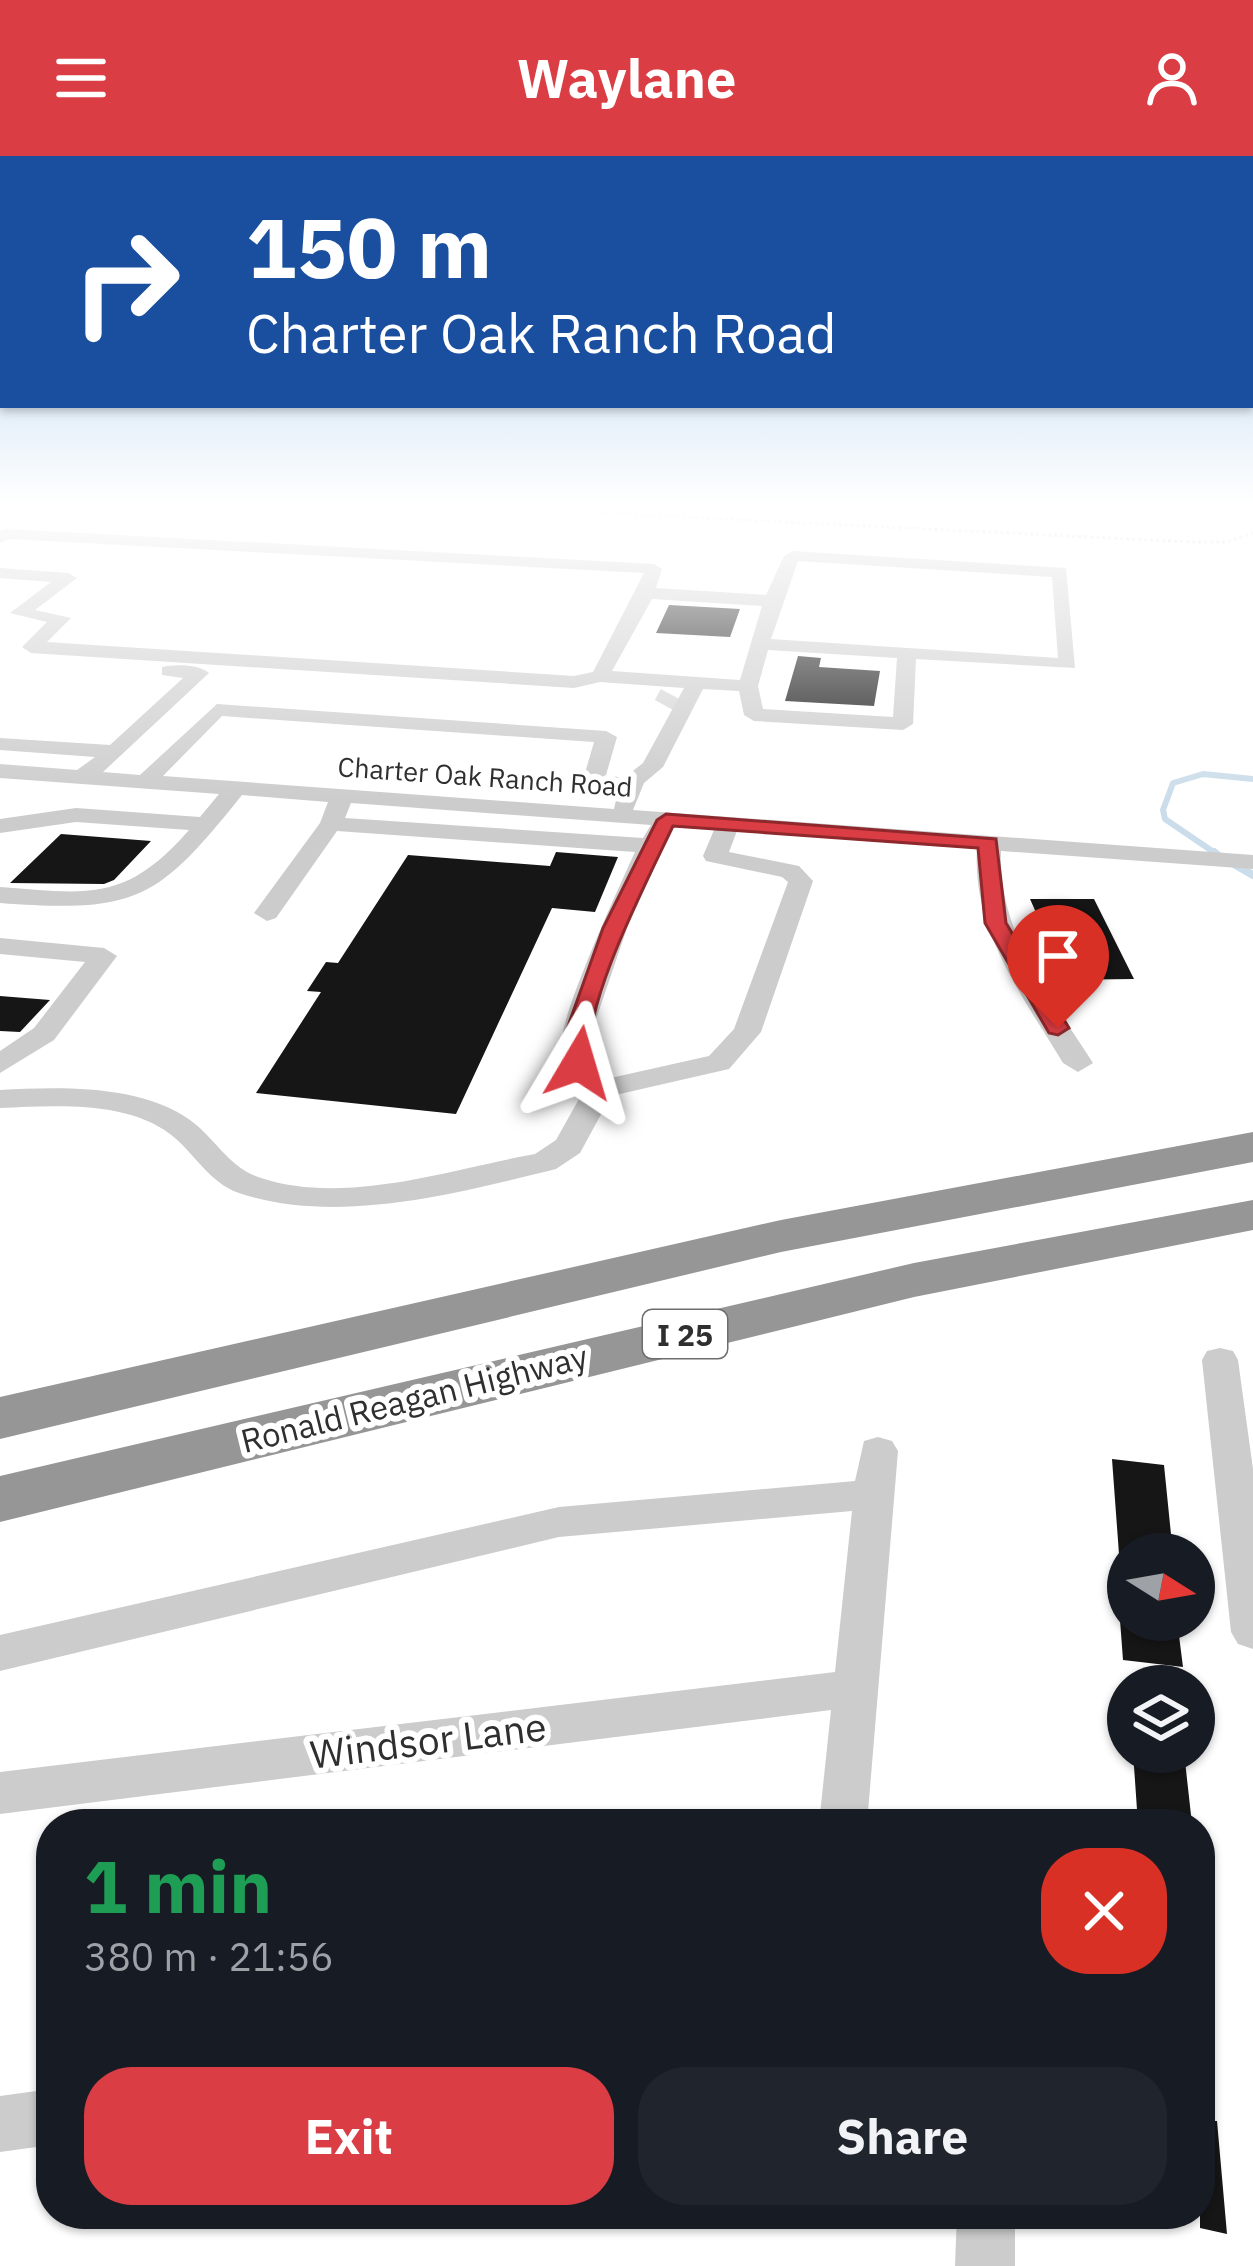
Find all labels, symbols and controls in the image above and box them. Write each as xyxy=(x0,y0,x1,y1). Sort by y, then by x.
text: Waylane xyxy=(517,43,736,113)
icon: menu xyxy=(48,45,114,111)
icon: person xyxy=(1139,45,1205,111)
text: 150 m xyxy=(246,192,492,301)
icon: right xyxy=(48,204,204,360)
text: Charter Oak Ranch Road xyxy=(246,298,837,368)
street label: Charter Oak Ranch Road xyxy=(336,748,634,804)
pin xyxy=(1007,905,1109,1028)
icon: arrive xyxy=(1025,923,1091,989)
position arrow xyxy=(516,1000,642,1126)
road number: I 25 xyxy=(643,1310,727,1358)
street label: Ronald Reagan Highway xyxy=(236,1334,592,1462)
north arrow xyxy=(1107,1533,1215,1641)
map controls xyxy=(1107,1533,1215,1773)
button: layers xyxy=(1107,1665,1215,1773)
street label: Windsor Lane xyxy=(307,1700,549,1780)
text: 1 min xyxy=(84,1839,272,1933)
button: close xyxy=(1041,1848,1167,1974)
text: 380 m · 21:56 xyxy=(84,1931,334,1982)
button: Exit xyxy=(84,2067,614,2205)
button: Share xyxy=(638,2067,1167,2205)

